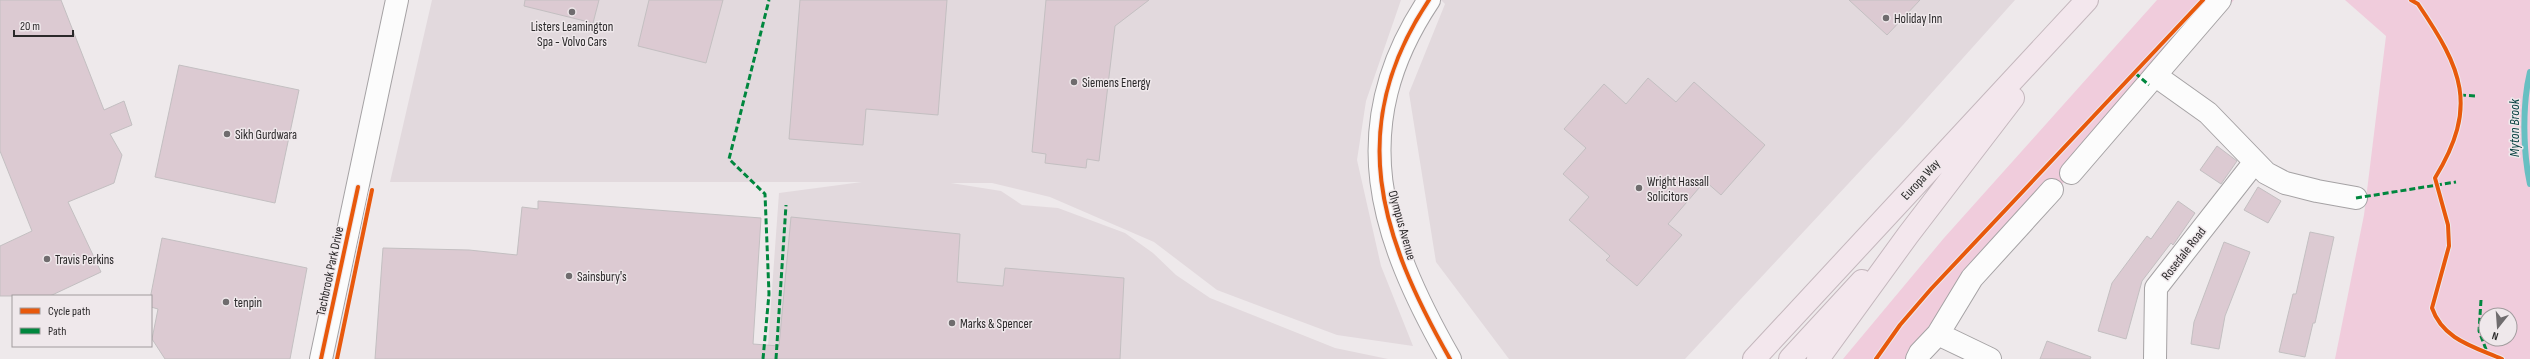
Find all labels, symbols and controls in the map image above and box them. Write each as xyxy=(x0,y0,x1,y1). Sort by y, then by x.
marker: Listers Leamington Spa - Volvo Cars xyxy=(567,7,577,17)
place label: Holiday Inn xyxy=(1894,11,1942,27)
scale bar xyxy=(14,12,73,38)
marker: Holiday Inn xyxy=(1881,13,1891,23)
text: 20 m xyxy=(20,19,40,34)
place label: Listers Leamington Spa - Volvo Cars xyxy=(531,19,613,50)
place label: Siemens Energy xyxy=(1082,75,1151,91)
marker: Siemens Energy xyxy=(1069,77,1079,87)
water label: Myton Brook xyxy=(2506,98,2523,157)
place label: Sikh Gurdwara xyxy=(235,127,297,143)
marker: Sikh Gurdwara xyxy=(222,129,232,139)
street label: Europa Way xyxy=(1898,156,1944,203)
place label: Wright Hassall Solicitors xyxy=(1647,174,1709,205)
marker: Wright Hassall Solicitors xyxy=(1634,183,1644,193)
street label: Olympus Avenue xyxy=(1384,189,1420,262)
street label: Rosedale Road xyxy=(2158,224,2209,283)
street label: Tachbrook Park Drive xyxy=(313,225,347,317)
place label: Travis Perkins xyxy=(55,252,114,268)
marker: Travis Perkins xyxy=(42,254,52,264)
place label: Sainsbury's xyxy=(577,269,627,285)
marker: Sainsbury's xyxy=(564,271,574,281)
legend xyxy=(12,295,152,347)
place label: tenpin xyxy=(234,295,262,311)
marker: tenpin xyxy=(221,297,231,307)
text: Cycle path xyxy=(48,304,90,319)
north arrow xyxy=(2478,307,2518,347)
place label: Marks & Spencer xyxy=(960,316,1033,332)
marker: Marks & Spencer xyxy=(947,318,957,328)
text: Path xyxy=(48,324,66,339)
text: N xyxy=(2490,329,2500,343)

